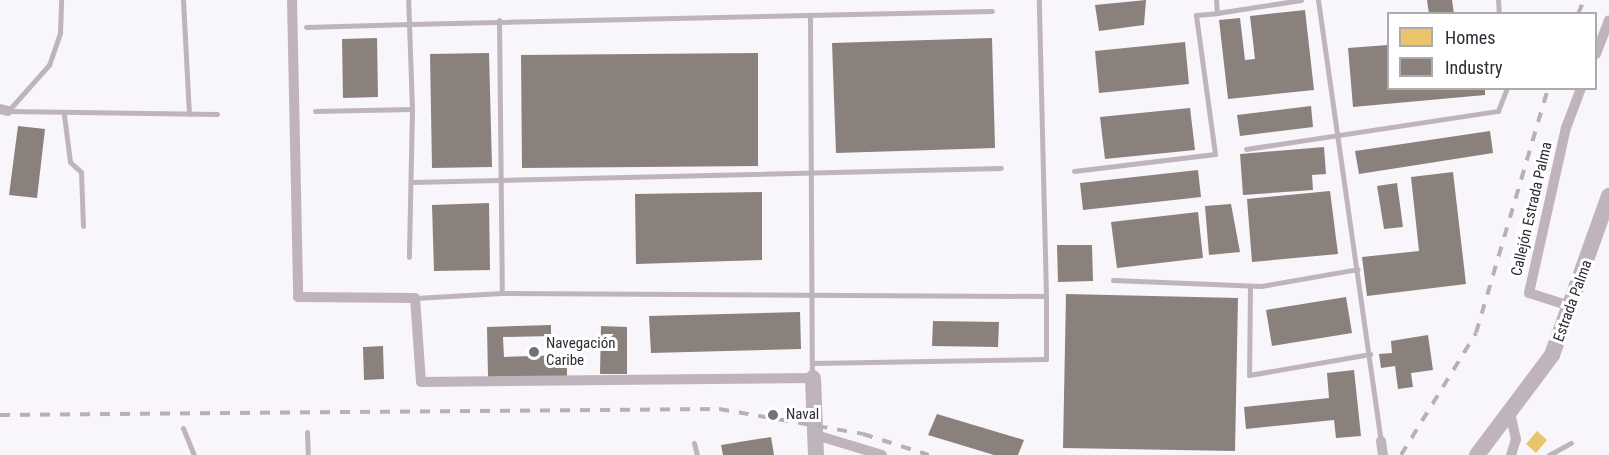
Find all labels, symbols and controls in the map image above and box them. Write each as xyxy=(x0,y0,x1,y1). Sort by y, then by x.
legend xyxy=(1387,12,1597,90)
text: Homes xyxy=(1445,27,1495,48)
text: Industry xyxy=(1445,57,1503,78)
street label: Callejón Estrada Palma xyxy=(1508,140,1556,278)
street label: Estrada Palma xyxy=(1550,258,1596,344)
place label: Navegación Caribe xyxy=(546,334,615,369)
marker: Navegación Caribe xyxy=(527,345,541,359)
marker: Naval xyxy=(764,406,782,424)
place label: Naval xyxy=(786,406,819,424)

